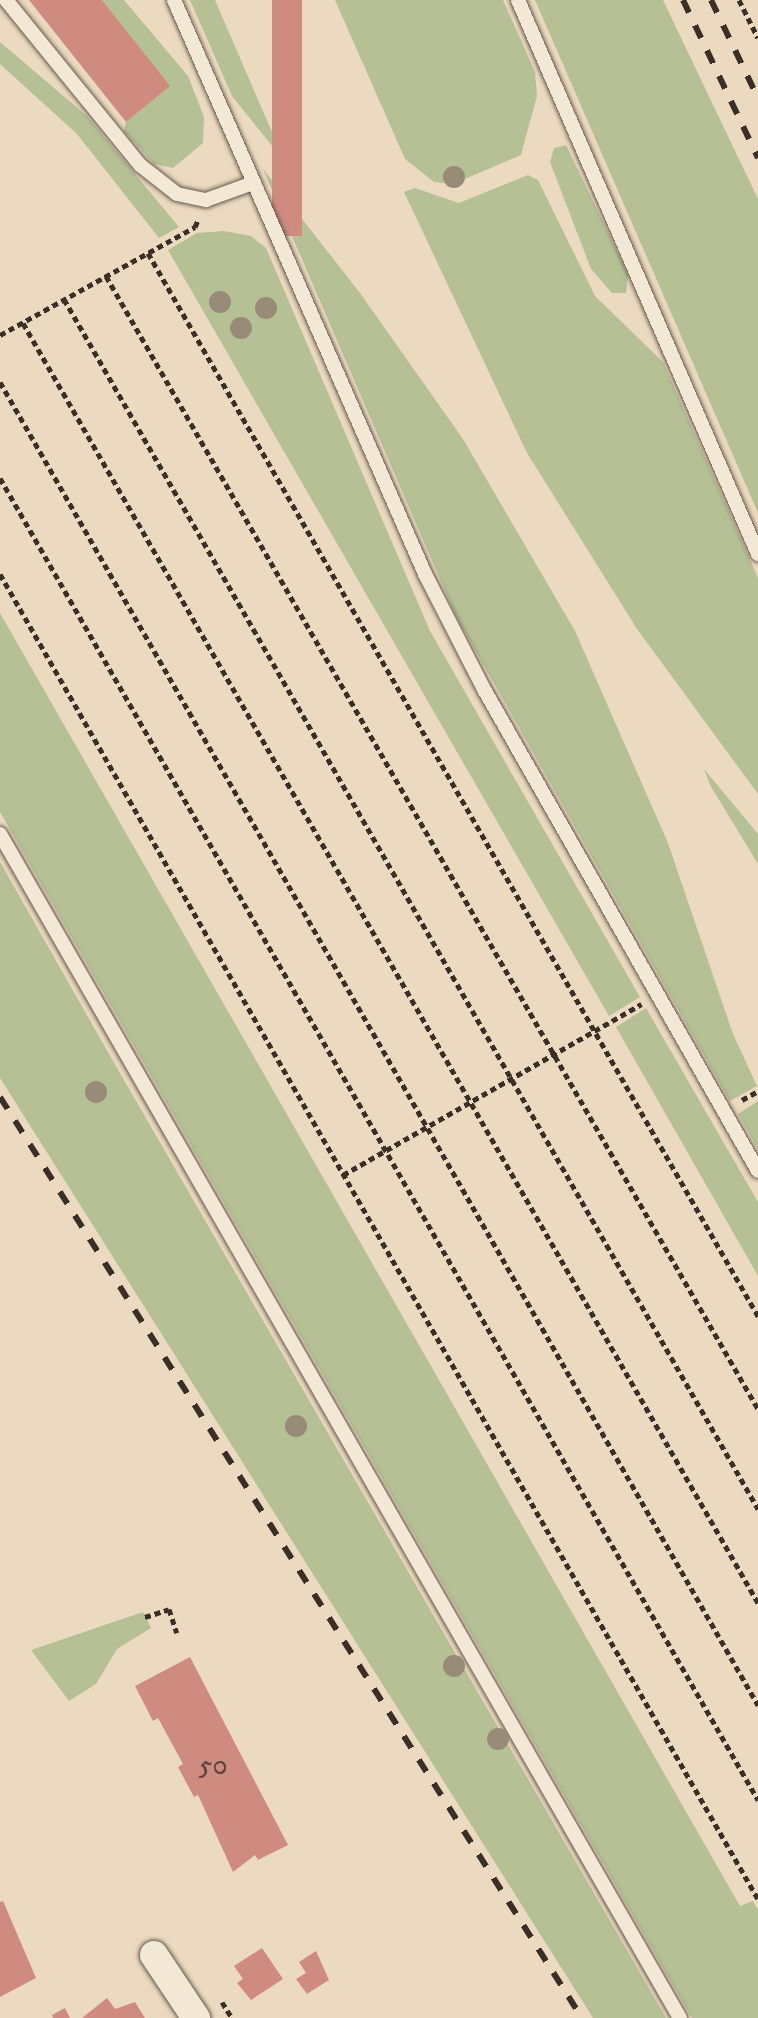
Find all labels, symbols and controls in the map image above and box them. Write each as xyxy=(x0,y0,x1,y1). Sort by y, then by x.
house number: 50 xyxy=(199,1749,227,1783)

